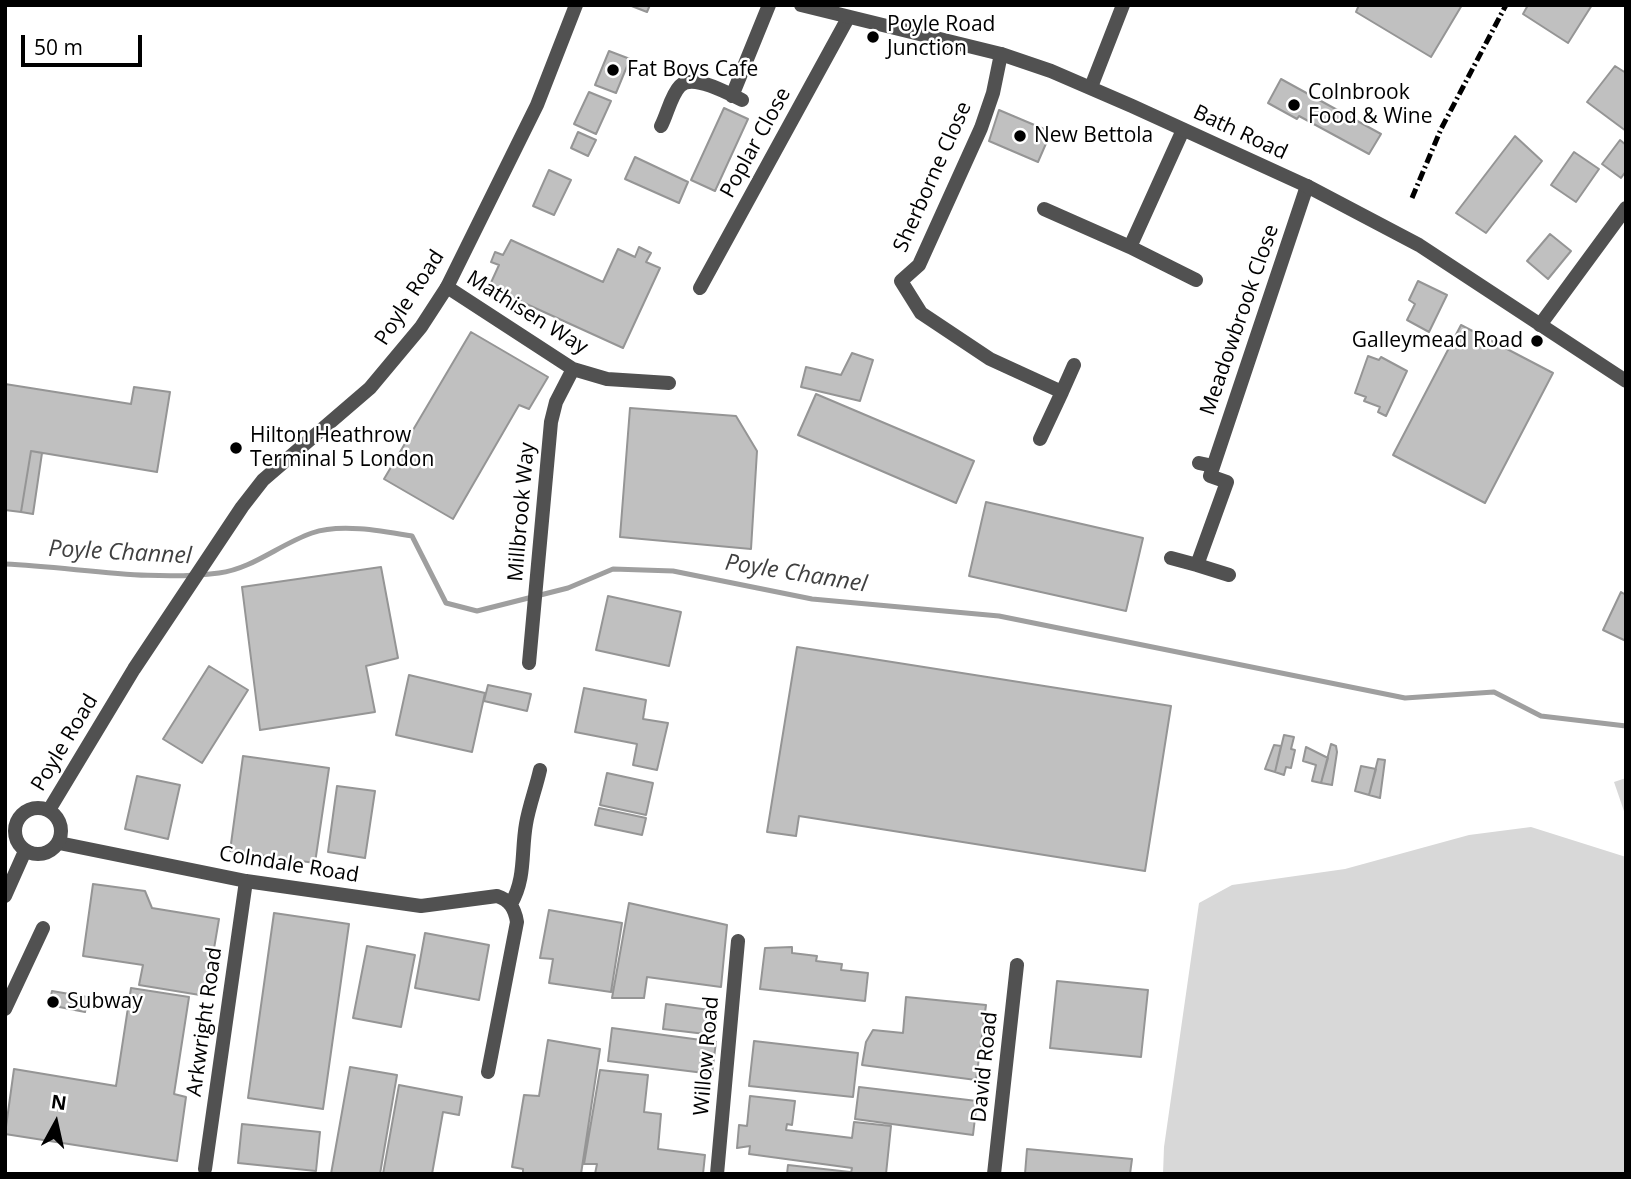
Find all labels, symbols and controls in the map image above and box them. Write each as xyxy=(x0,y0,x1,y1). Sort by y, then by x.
place label: Poyle Road Junction xyxy=(887,12,995,62)
scale bar xyxy=(24,21,145,65)
marker: Poyle Road Junction xyxy=(865,29,881,45)
text: 50 m xyxy=(34,33,83,61)
place label: Fat Boys Cafe xyxy=(627,57,758,83)
marker: Fat Boys Cafe xyxy=(605,62,621,78)
place label: Colnbrook Food & Wine xyxy=(1308,80,1433,130)
street label: Poplar Close xyxy=(715,84,797,202)
marker: Colnbrook Food & Wine xyxy=(1286,97,1302,113)
street label: Sherborne Close xyxy=(889,98,977,256)
street label: Bath Road xyxy=(1189,100,1291,166)
place label: New Bettola xyxy=(1034,123,1153,149)
marker: New Bettola xyxy=(1012,128,1028,144)
street label: Meadowbrook Close xyxy=(1195,221,1285,419)
street label: Poyle Road xyxy=(370,246,450,350)
street label: Mathisen Way xyxy=(462,266,592,360)
place label: Galleymead Road xyxy=(1352,328,1523,354)
marker: Galleymead Road xyxy=(1529,333,1545,349)
place label: Hilton Heathrow Terminal 5 London xyxy=(250,423,434,473)
marker: Hilton Heathrow Terminal 5 London xyxy=(228,440,244,456)
street label: Millbrook Way xyxy=(503,441,541,583)
water label: Poyle Channel xyxy=(48,535,192,571)
water label: Poyle Channel xyxy=(723,549,869,599)
street label: Poyle Road xyxy=(26,690,104,796)
street label: Colndale Road xyxy=(217,842,361,888)
street label: Arkwright Road xyxy=(182,946,228,1098)
place label: Subway xyxy=(67,989,143,1015)
marker: Subway xyxy=(45,994,61,1010)
street label: Willow Road xyxy=(689,995,725,1117)
street label: David Road xyxy=(967,1010,1003,1124)
north arrow xyxy=(21,1088,91,1158)
text: N xyxy=(49,1088,68,1116)

